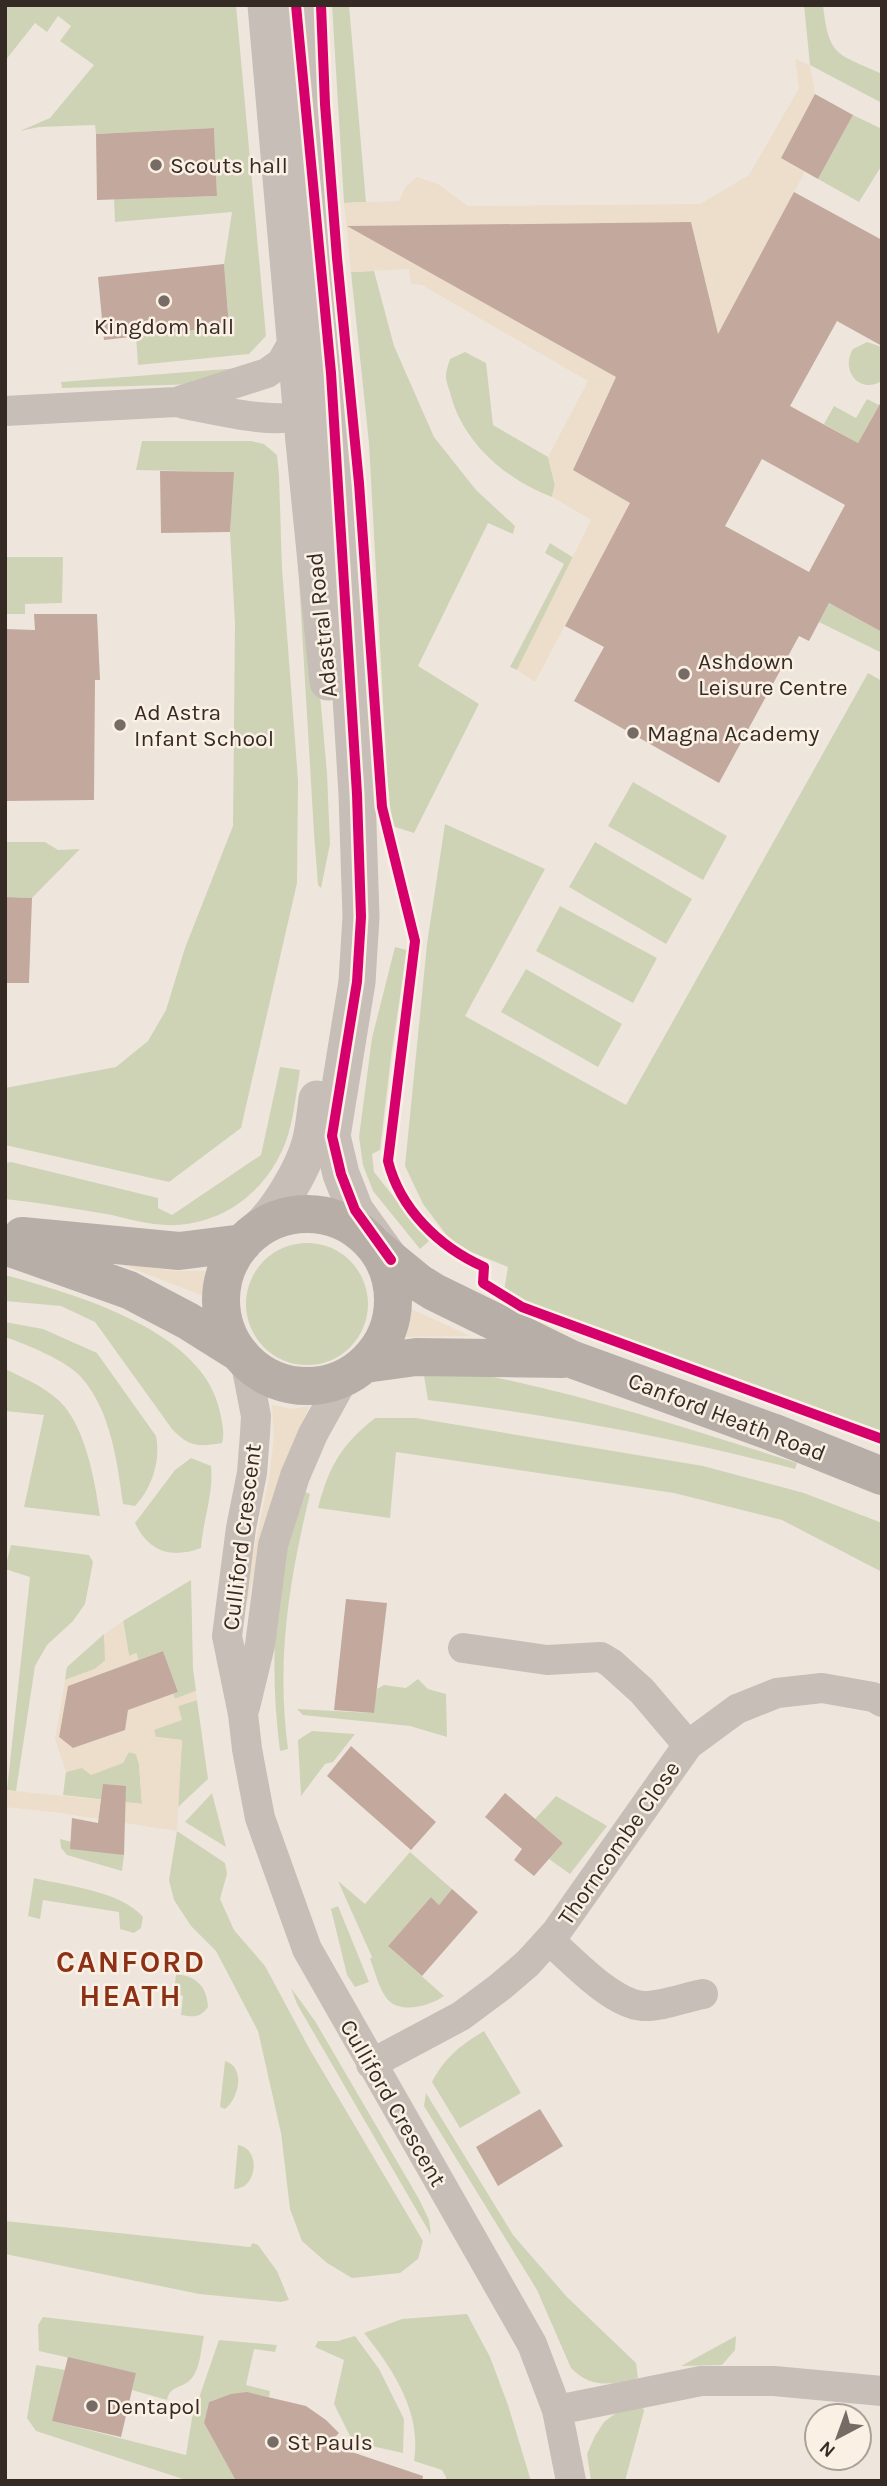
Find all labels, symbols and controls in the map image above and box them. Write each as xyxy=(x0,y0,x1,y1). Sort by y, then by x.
place label: Scouts hall xyxy=(170,152,288,179)
marker: Scouts hall xyxy=(148,157,164,173)
marker: Kingdom hall xyxy=(156,293,172,309)
place label: Kingdom hall xyxy=(94,313,234,340)
street label: Adastral Road xyxy=(301,551,343,699)
place label: Ashdown Leisure Centre xyxy=(698,648,848,701)
marker: Ashdown Leisure Centre xyxy=(676,666,692,682)
place label: Ad Astra Infant School xyxy=(134,699,274,752)
marker: Ad Astra Infant School xyxy=(112,717,128,733)
place label: Magna Academy xyxy=(647,720,820,747)
marker: Magna Academy xyxy=(625,725,641,741)
street label: Canford Heath Road xyxy=(624,1367,830,1467)
street label: Culliford Crescent xyxy=(217,1442,267,1632)
street label: Thorncombe Close xyxy=(552,1756,686,1930)
district label: CANFORD HEATH xyxy=(56,1944,206,2014)
street label: Culliford Crescent xyxy=(334,2015,452,2192)
place label: Dentapol xyxy=(106,2393,201,2420)
marker: Dentapol xyxy=(84,2398,100,2414)
north arrow xyxy=(803,2402,873,2472)
place label: St Pauls xyxy=(287,2429,373,2456)
marker: St Pauls xyxy=(265,2434,281,2450)
text: N xyxy=(815,2436,840,2462)

